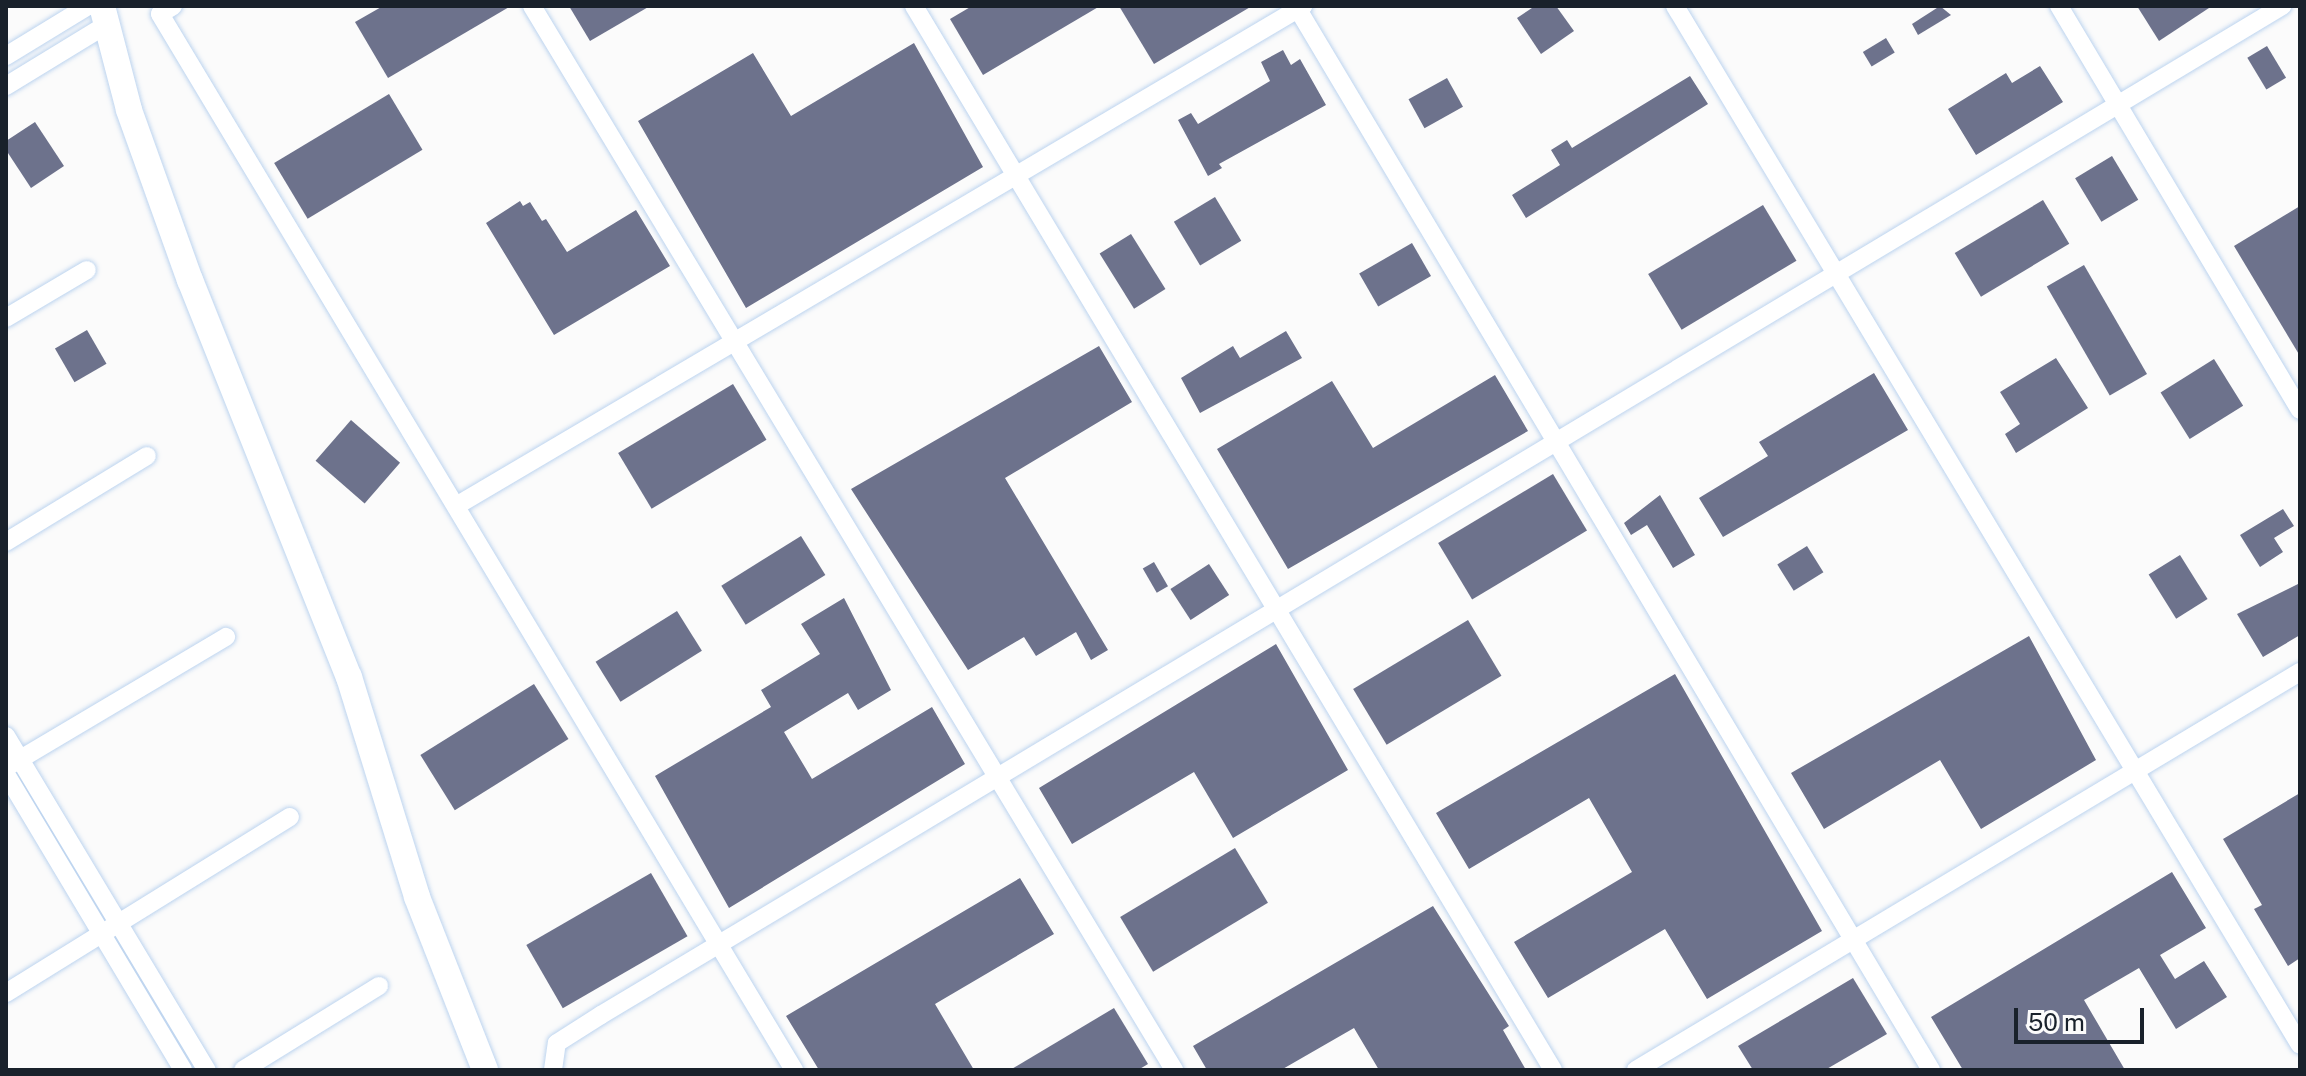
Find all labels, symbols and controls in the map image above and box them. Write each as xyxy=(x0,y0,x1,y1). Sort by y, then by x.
scale bar xyxy=(2018,992,2148,1042)
text: 50 m xyxy=(2028,1008,2085,1036)

